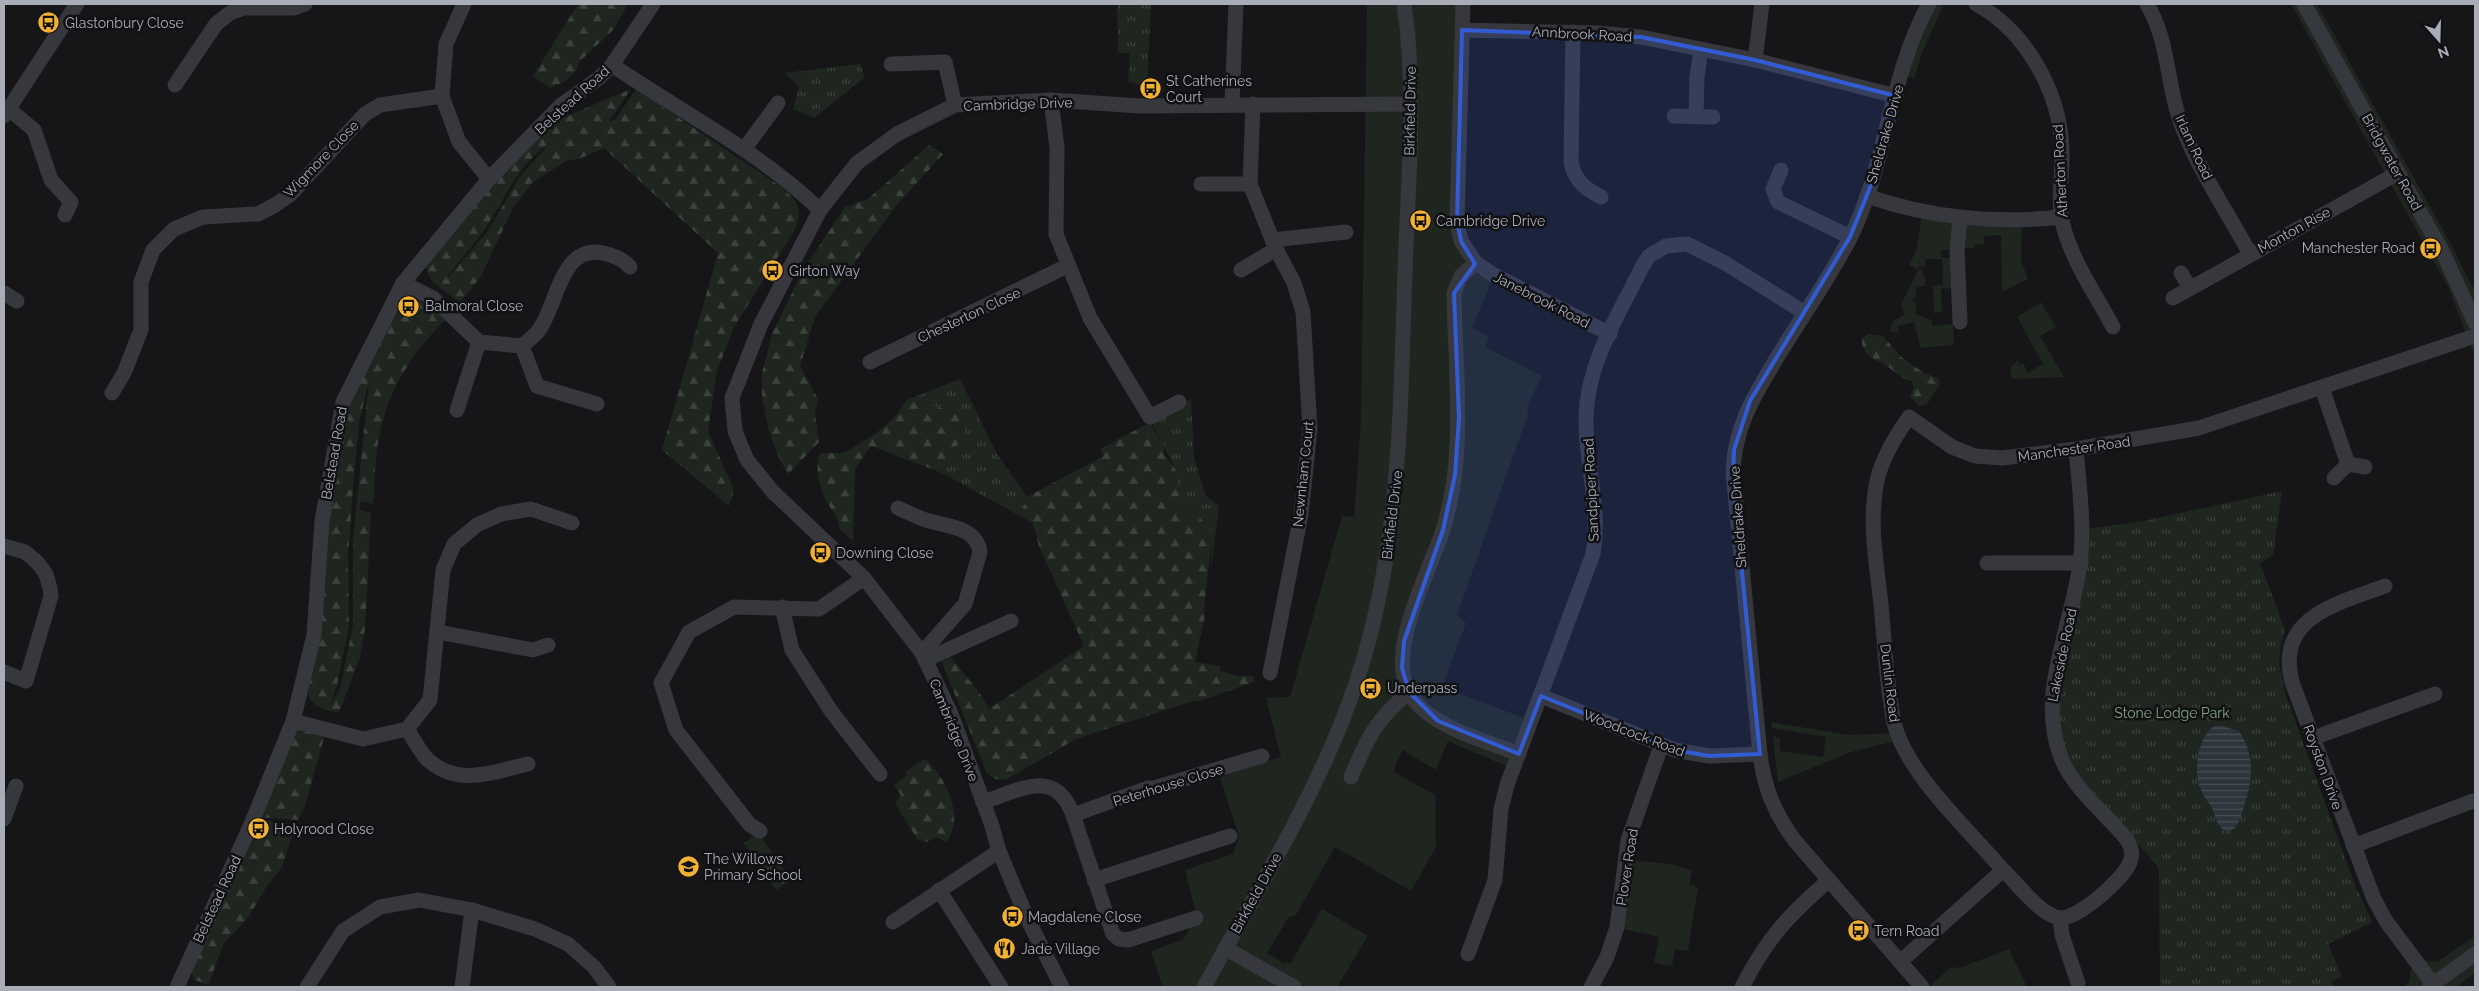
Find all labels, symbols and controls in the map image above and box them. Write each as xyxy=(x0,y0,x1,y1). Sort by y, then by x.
bus stop icon: Glastonbury Close xyxy=(37,11,61,35)
place label: Glastonbury Close xyxy=(65,15,184,31)
north arrow xyxy=(2414,15,2464,65)
street label: Annbrook Road xyxy=(1531,23,1633,45)
text: N xyxy=(2436,43,2451,62)
street label: Belstead Road xyxy=(532,62,612,138)
street label: Birkfield Drive xyxy=(1401,66,1419,156)
place label: St Catherines Court xyxy=(1166,73,1252,105)
bus stop icon: St Catherines Court xyxy=(1138,77,1162,101)
street label: Sheldrake Drive xyxy=(1863,83,1907,185)
street label: Cambridge Drive xyxy=(963,94,1073,114)
street label: Bridgwater Road xyxy=(2359,111,2425,213)
street label: Irlam Road xyxy=(2172,112,2216,182)
street label: Wigmore Close xyxy=(280,117,362,201)
street label: Atherton Road xyxy=(2050,124,2070,218)
street label: Monton Rise xyxy=(2255,204,2333,256)
bus stop icon: Cambridge Drive xyxy=(1408,209,1432,233)
place label: Cambridge Drive xyxy=(1436,213,1545,229)
bus stop icon: Manchester Road xyxy=(2419,236,2443,260)
place label: Manchester Road xyxy=(2302,240,2415,256)
bus stop icon: Girton Way xyxy=(761,259,785,283)
place label: Girton Way xyxy=(789,263,860,279)
street label: Janebrook Road xyxy=(1492,269,1592,331)
street label: Chesterton Close xyxy=(915,284,1023,346)
bus stop icon: Balmoral Close xyxy=(397,294,421,318)
place label: Balmoral Close xyxy=(425,298,523,314)
street label: Belstead Road xyxy=(318,405,350,501)
street label: Newnham Court xyxy=(1289,420,1317,528)
street label: Manchester Road xyxy=(2017,433,2131,465)
street label: Sandpiper Road xyxy=(1580,438,1602,542)
street label: Sheldrake Drive xyxy=(1726,465,1750,569)
street label: Birkfield Drive xyxy=(1379,470,1405,560)
bus stop icon: Downing Close xyxy=(808,541,832,565)
place label: Downing Close xyxy=(836,545,934,561)
street label: Lakeside Road xyxy=(2044,607,2080,703)
street label: Dunlin Road xyxy=(1877,643,1903,723)
street label: Cambridge Drive xyxy=(926,676,982,784)
bus stop icon: Underpass xyxy=(1359,676,1383,700)
place label: Underpass xyxy=(1387,680,1458,696)
park label: Stone Lodge Park xyxy=(2114,705,2230,721)
street label: Woodcock Road xyxy=(1581,706,1687,760)
street label: Royston Drive xyxy=(2300,722,2346,812)
street label: Peterhouse Close xyxy=(1111,761,1225,809)
bus stop icon: Holyrood Close xyxy=(246,817,270,841)
place label: Holyrood Close xyxy=(274,821,374,837)
street label: Plover Road xyxy=(1613,827,1641,907)
street label: Birkfield Drive xyxy=(1227,850,1285,936)
place label: The Willows Primary School xyxy=(704,851,802,883)
street label: Belstead Road xyxy=(190,853,244,945)
school or university icon: The Willows Primary School xyxy=(676,855,700,879)
bus stop icon: Magdalene Close xyxy=(1000,905,1024,929)
place label: Magdalene Close xyxy=(1028,909,1142,925)
bus stop icon: Tern Road xyxy=(1846,919,1870,943)
place label: Tern Road xyxy=(1874,923,1939,939)
restaurant icon: Jade Village xyxy=(993,937,1017,961)
place label: Jade Village xyxy=(1021,941,1100,957)

